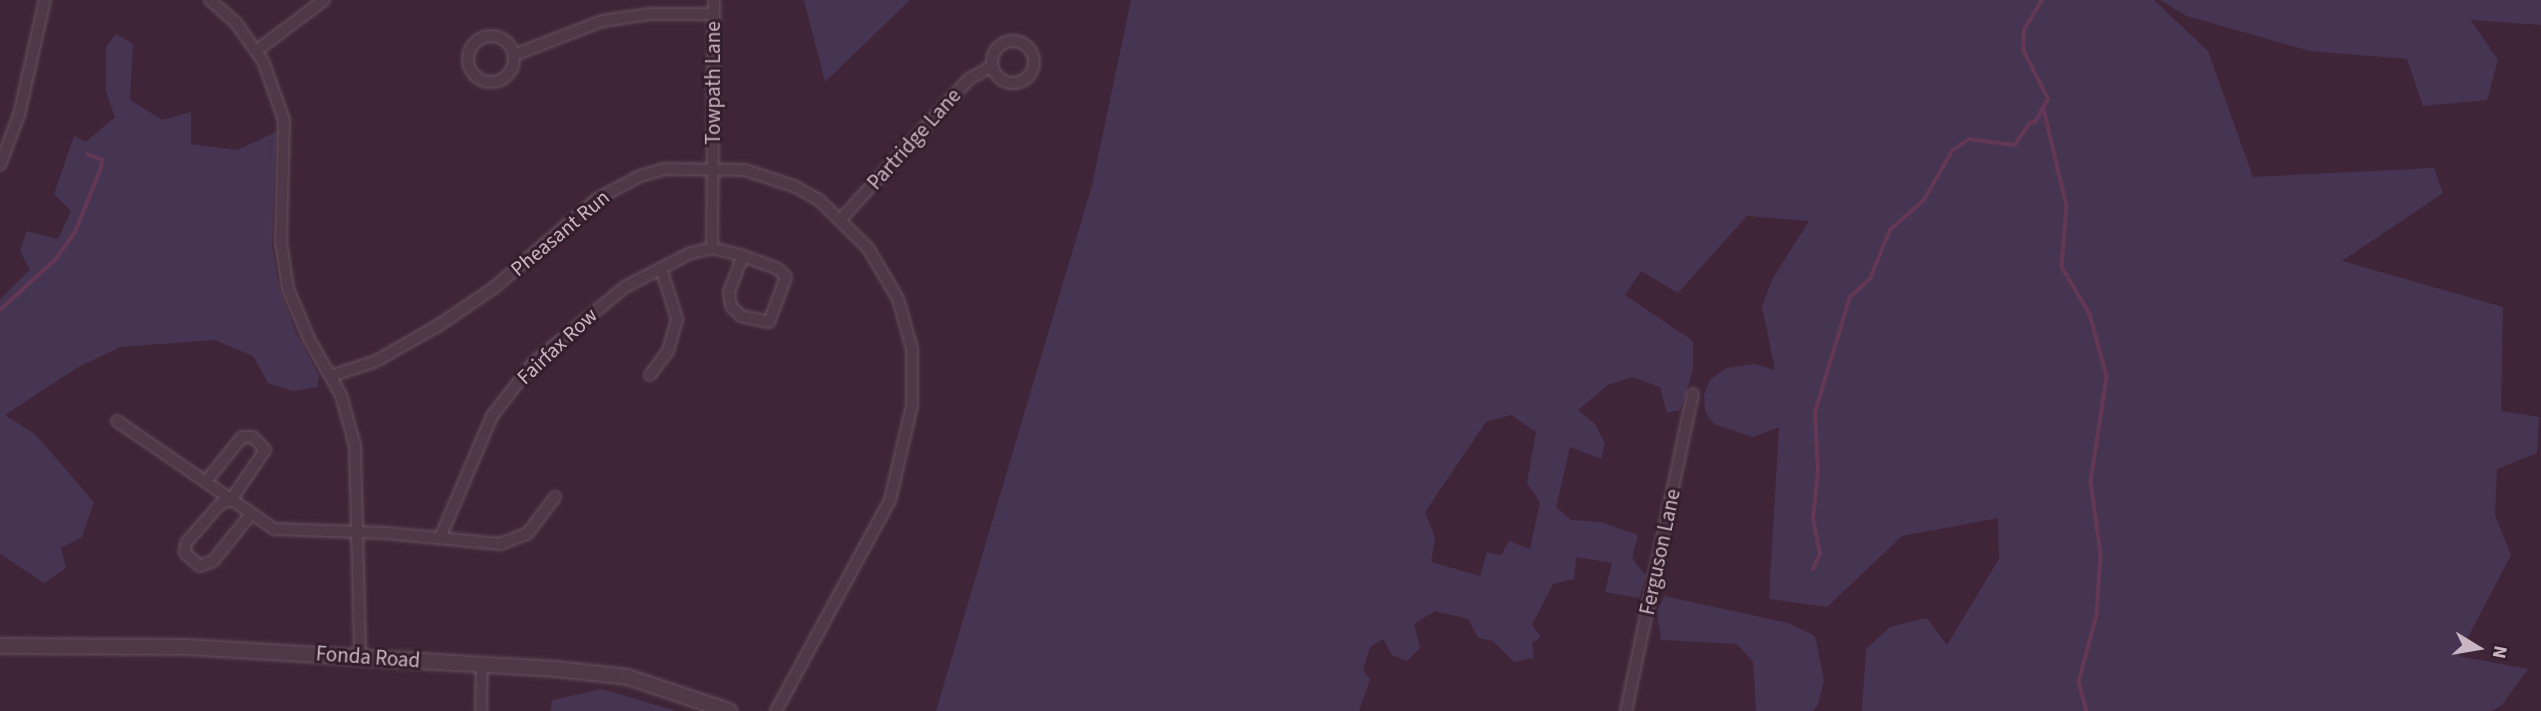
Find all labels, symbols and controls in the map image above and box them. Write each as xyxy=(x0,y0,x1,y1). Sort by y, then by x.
street label: Towpath Lane xyxy=(700,21,726,145)
street label: Partridge Lane xyxy=(862,83,966,195)
street label: Pheasant Run xyxy=(506,184,614,282)
street label: Fairfax Row xyxy=(512,302,602,390)
street label: Ferguson Lane xyxy=(1634,487,1686,617)
north arrow xyxy=(2443,613,2513,683)
street label: Fonda Road xyxy=(315,641,421,673)
text: N xyxy=(2485,643,2514,661)

